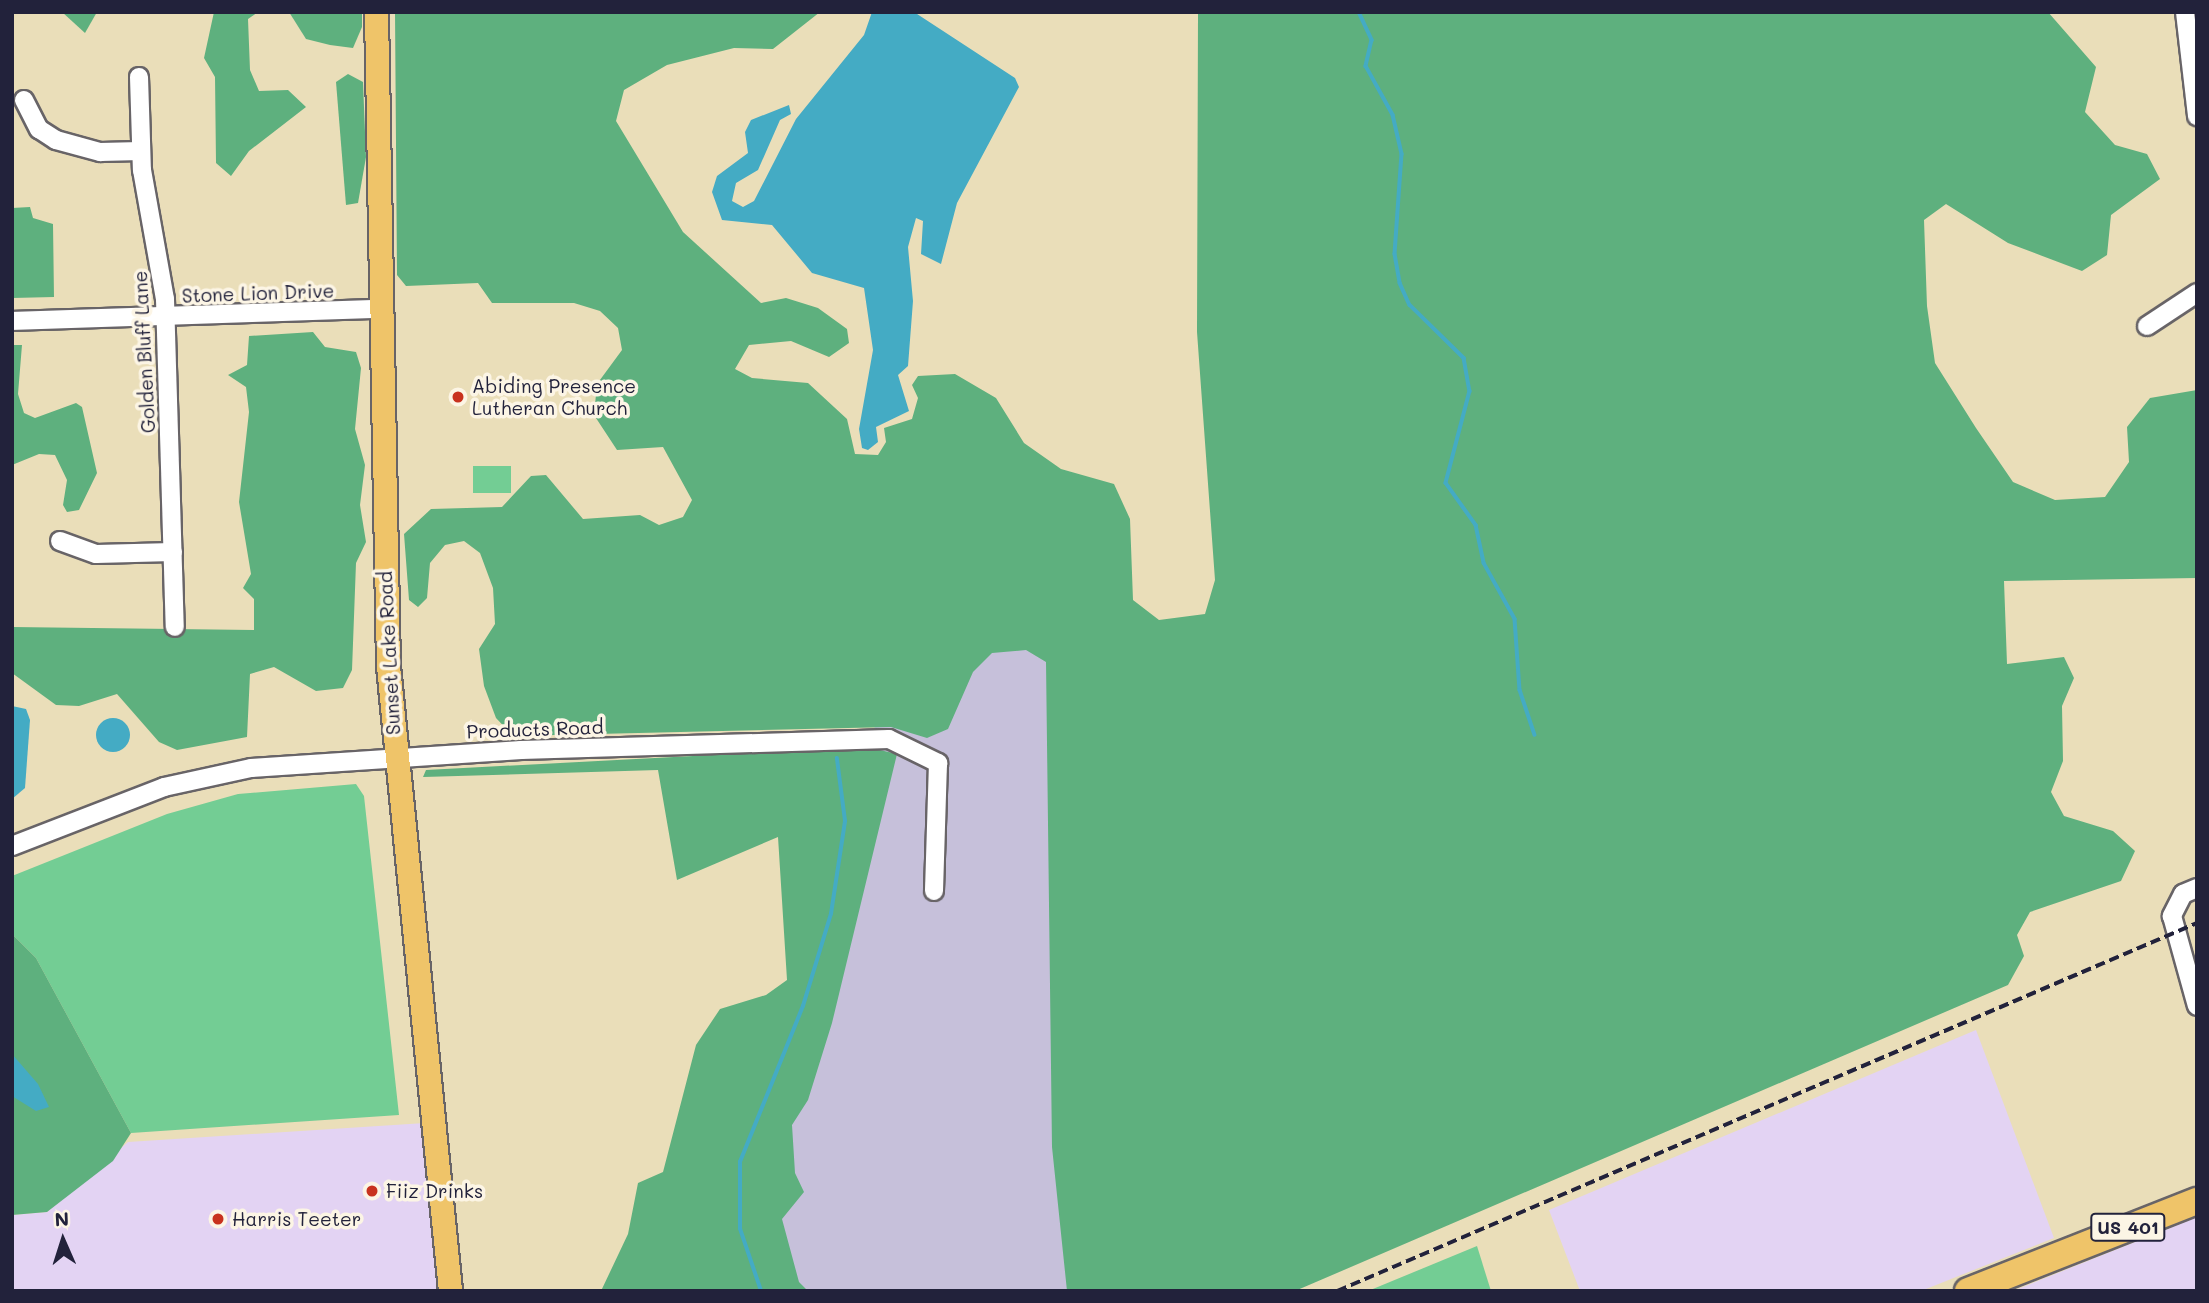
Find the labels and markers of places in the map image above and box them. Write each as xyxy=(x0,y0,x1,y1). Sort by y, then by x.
place label: Abiding Presence Lutheran Church xyxy=(472,375,636,419)
marker: Abiding Presence Lutheran Church xyxy=(450,389,466,405)
place label: Fiiz Drinks xyxy=(386,1180,483,1202)
marker: Fiiz Drinks xyxy=(364,1183,380,1199)
place label: Harris Teeter xyxy=(232,1208,361,1230)
marker: Harris Teeter xyxy=(210,1211,226,1227)

